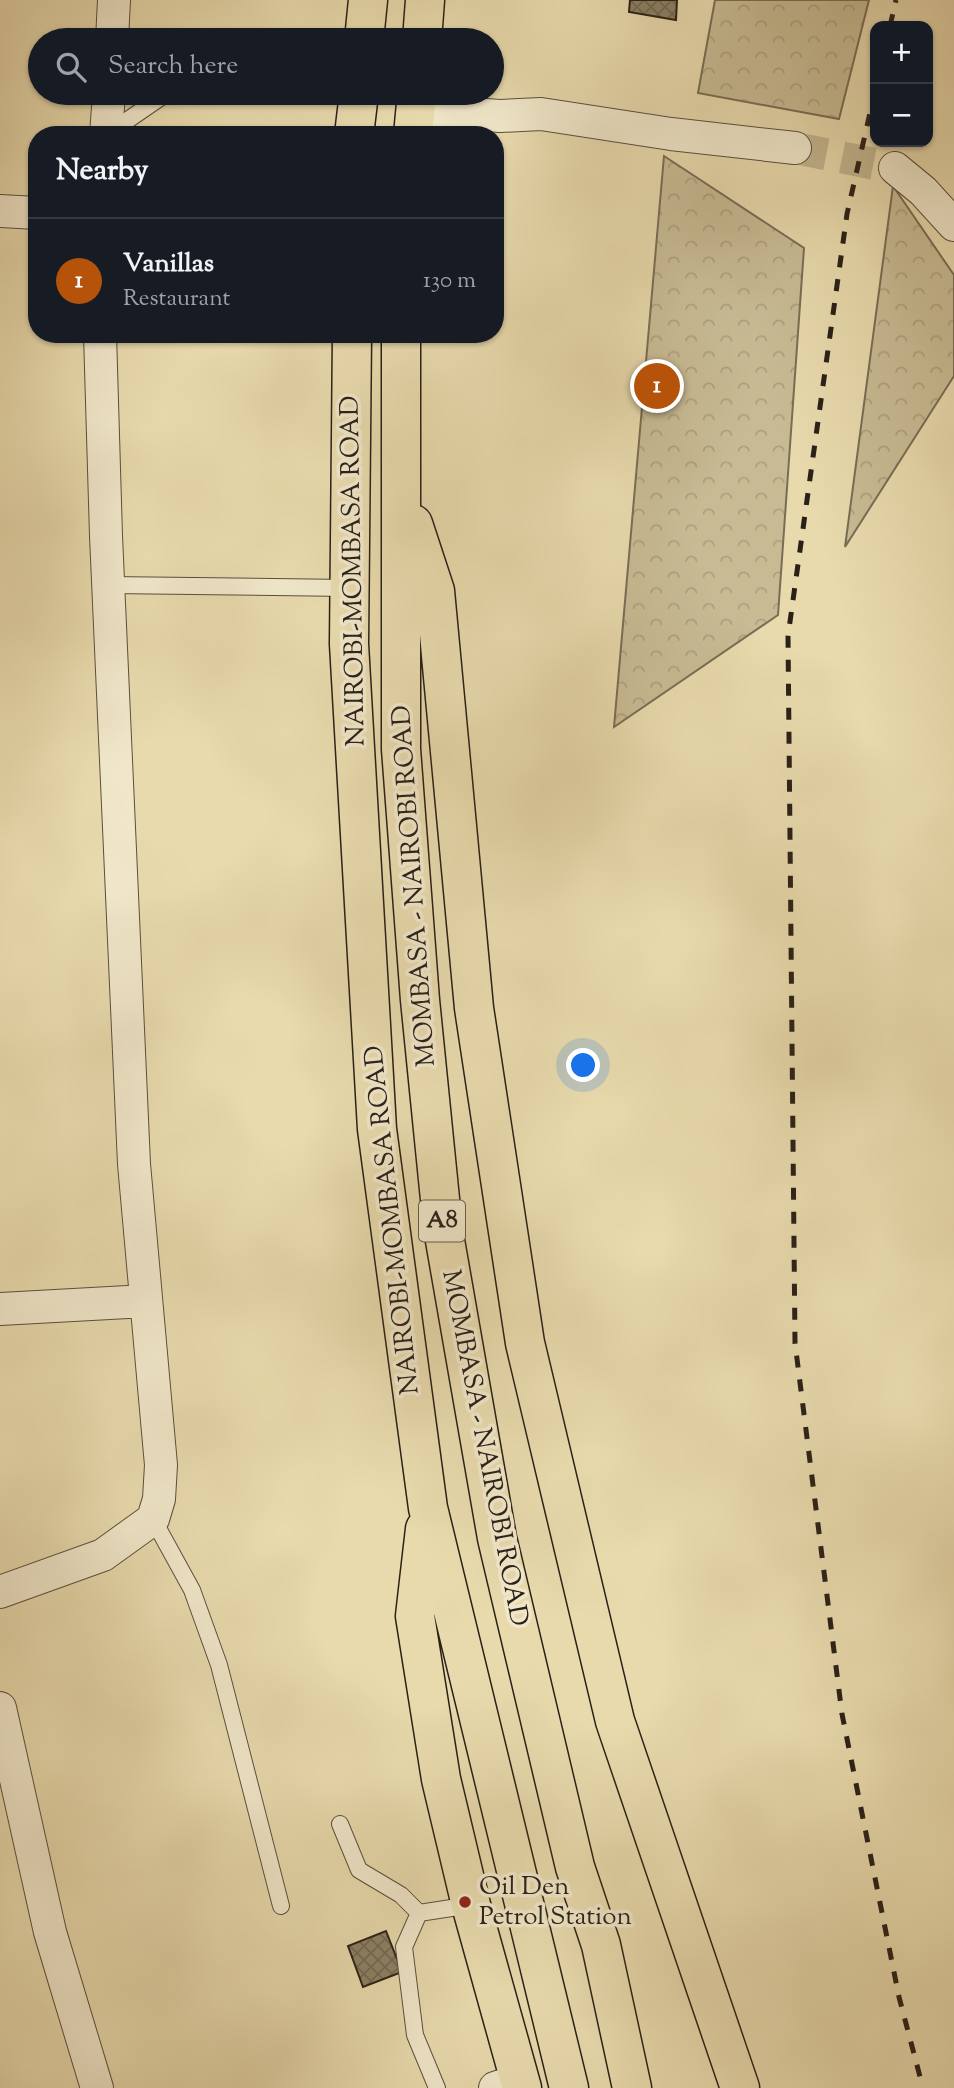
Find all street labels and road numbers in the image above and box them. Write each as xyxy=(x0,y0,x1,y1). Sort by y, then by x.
street label: NAIROBI-MOMBASA ROAD xyxy=(332,395,376,747)
street label: MOMBASA - NAIROBI ROAD xyxy=(384,704,446,1068)
street label: NAIROBI-MOMBASA ROAD xyxy=(356,1044,430,1396)
road number: A8 xyxy=(419,1200,465,1241)
street label: MOMBASA - NAIROBI ROAD xyxy=(431,1267,537,1629)

